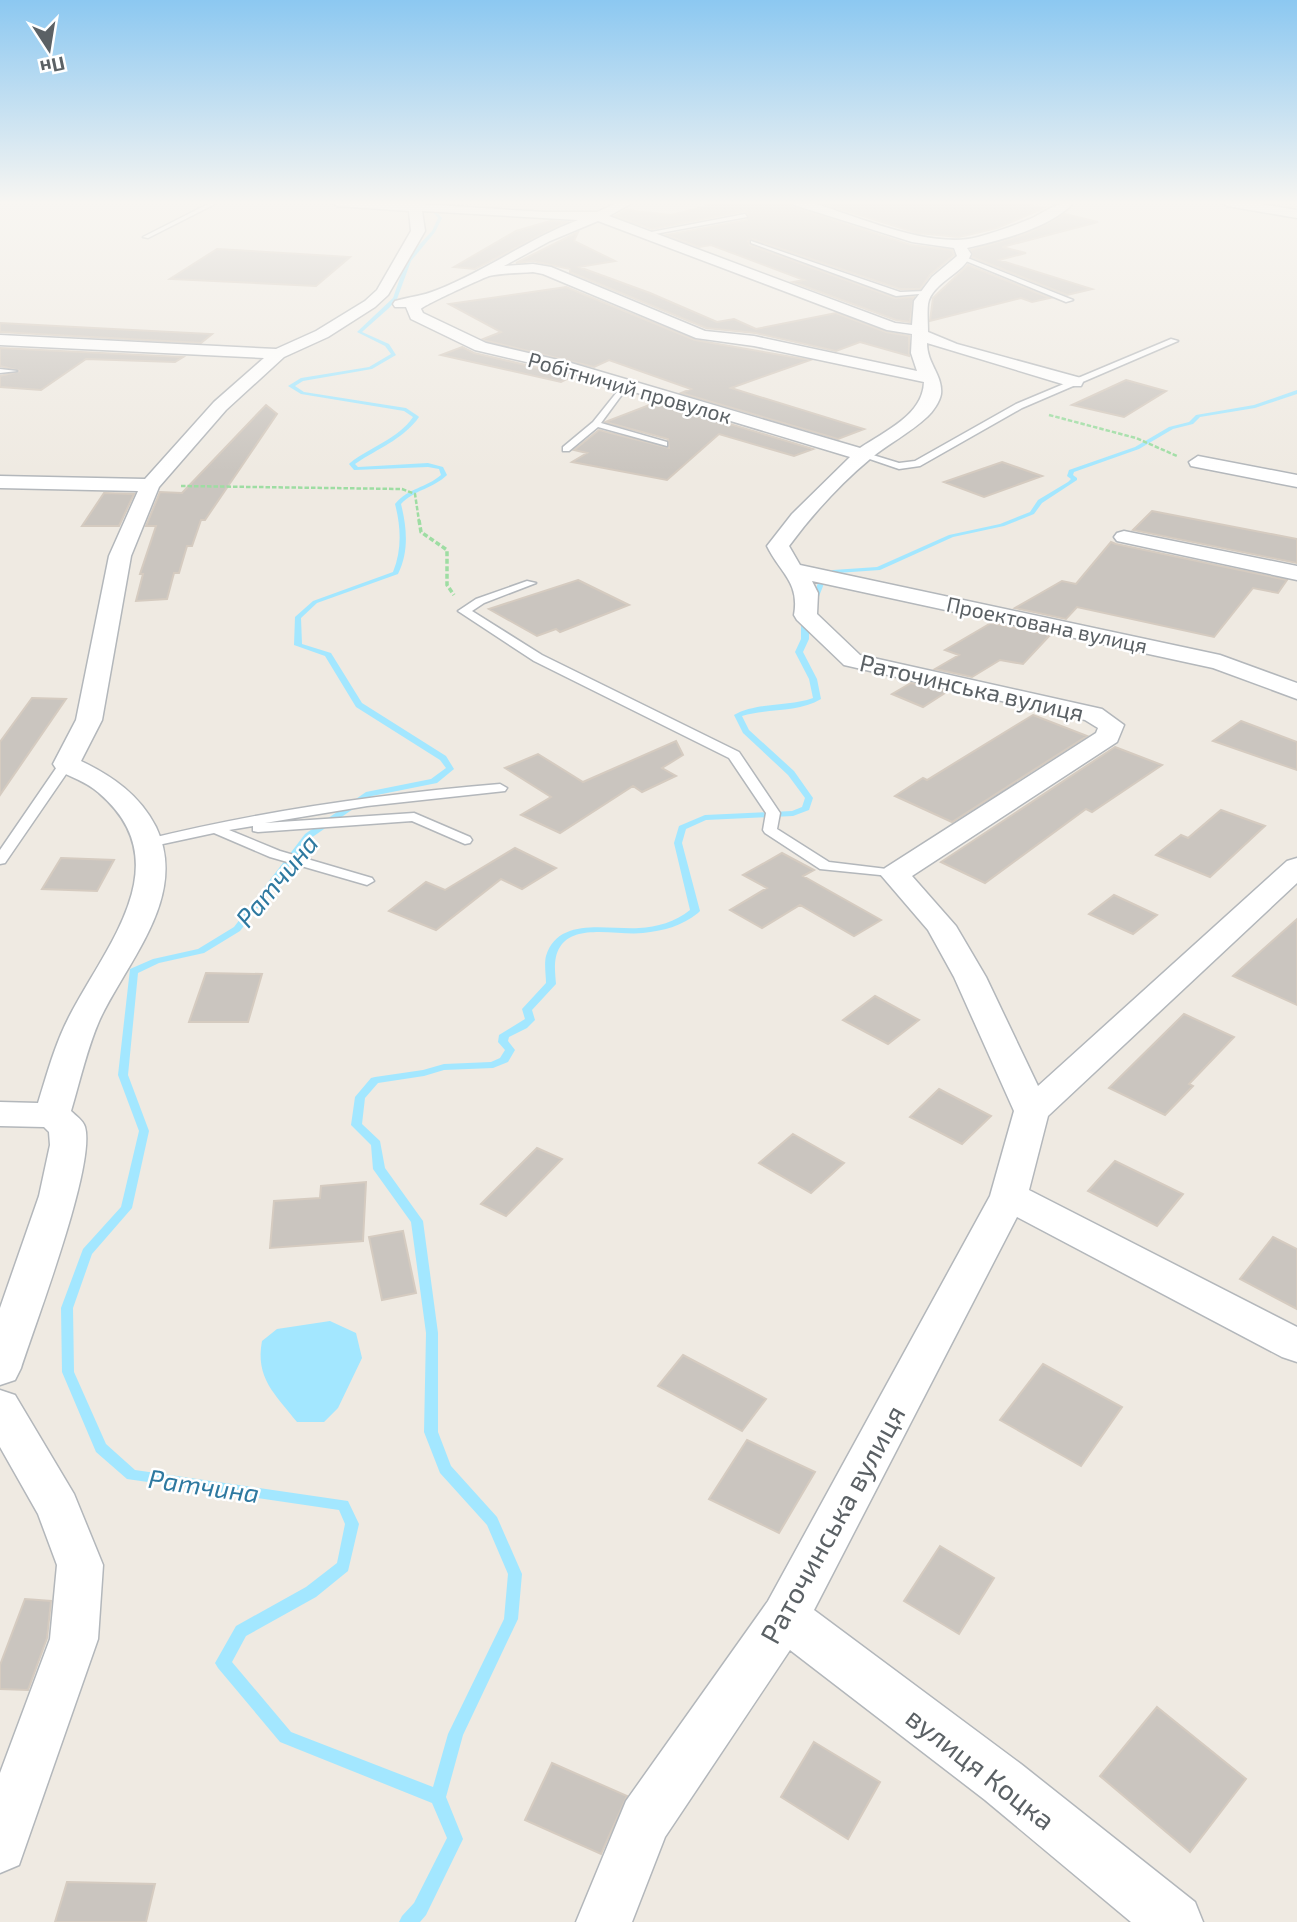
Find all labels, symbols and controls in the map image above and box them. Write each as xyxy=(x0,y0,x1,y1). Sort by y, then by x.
north arrow xyxy=(14,14,84,84)
text: Пн xyxy=(38,52,67,80)
street label: Робітничий провулок xyxy=(525,346,735,429)
street label: Проектована вулиця xyxy=(944,590,1150,658)
street label: Раточинська вулиця xyxy=(857,647,1087,728)
water label: Ратчина xyxy=(228,827,324,933)
street label: Раточинська вулиця xyxy=(752,1399,912,1649)
water label: Ратчина xyxy=(147,1462,261,1508)
street label: вулиця Коцка xyxy=(900,1699,1062,1837)

